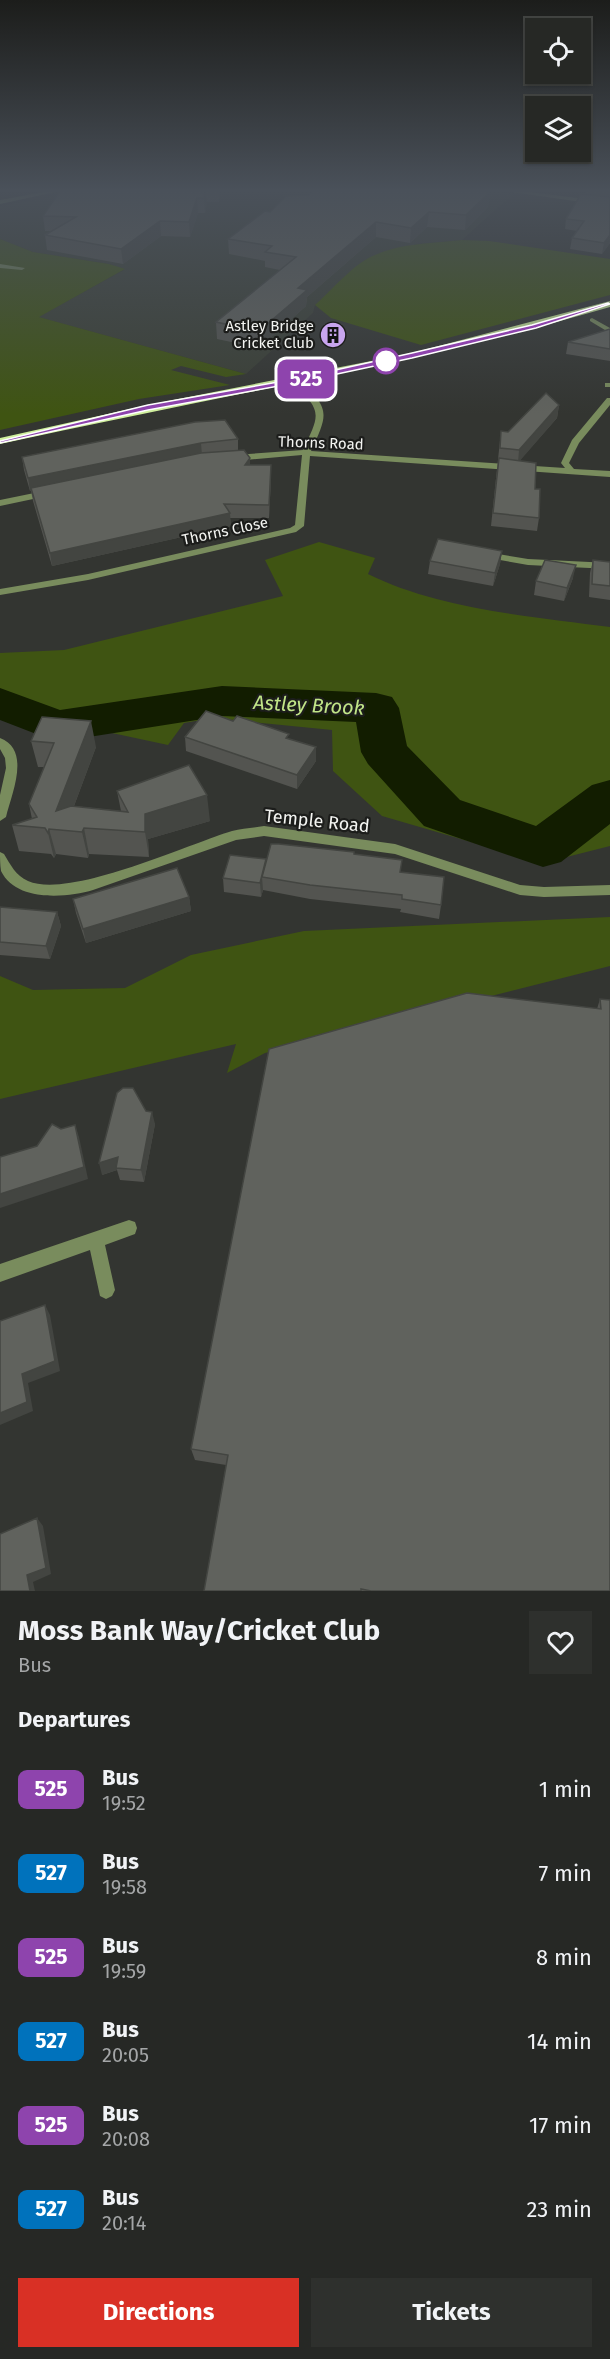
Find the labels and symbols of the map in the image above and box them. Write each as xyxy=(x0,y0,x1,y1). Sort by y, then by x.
place label: Astley Bridge Cricket Club xyxy=(225,317,314,352)
building icon: Astley Bridge Cricket Club xyxy=(318,320,348,350)
unlabelled marker xyxy=(373,348,399,374)
line badge: 525 xyxy=(272,360,340,398)
street label: Thorns Road xyxy=(278,433,364,453)
street label: Thorns Close xyxy=(180,513,270,549)
water label: Astley Brook xyxy=(252,690,365,720)
street label: Temple Road xyxy=(263,805,371,837)

